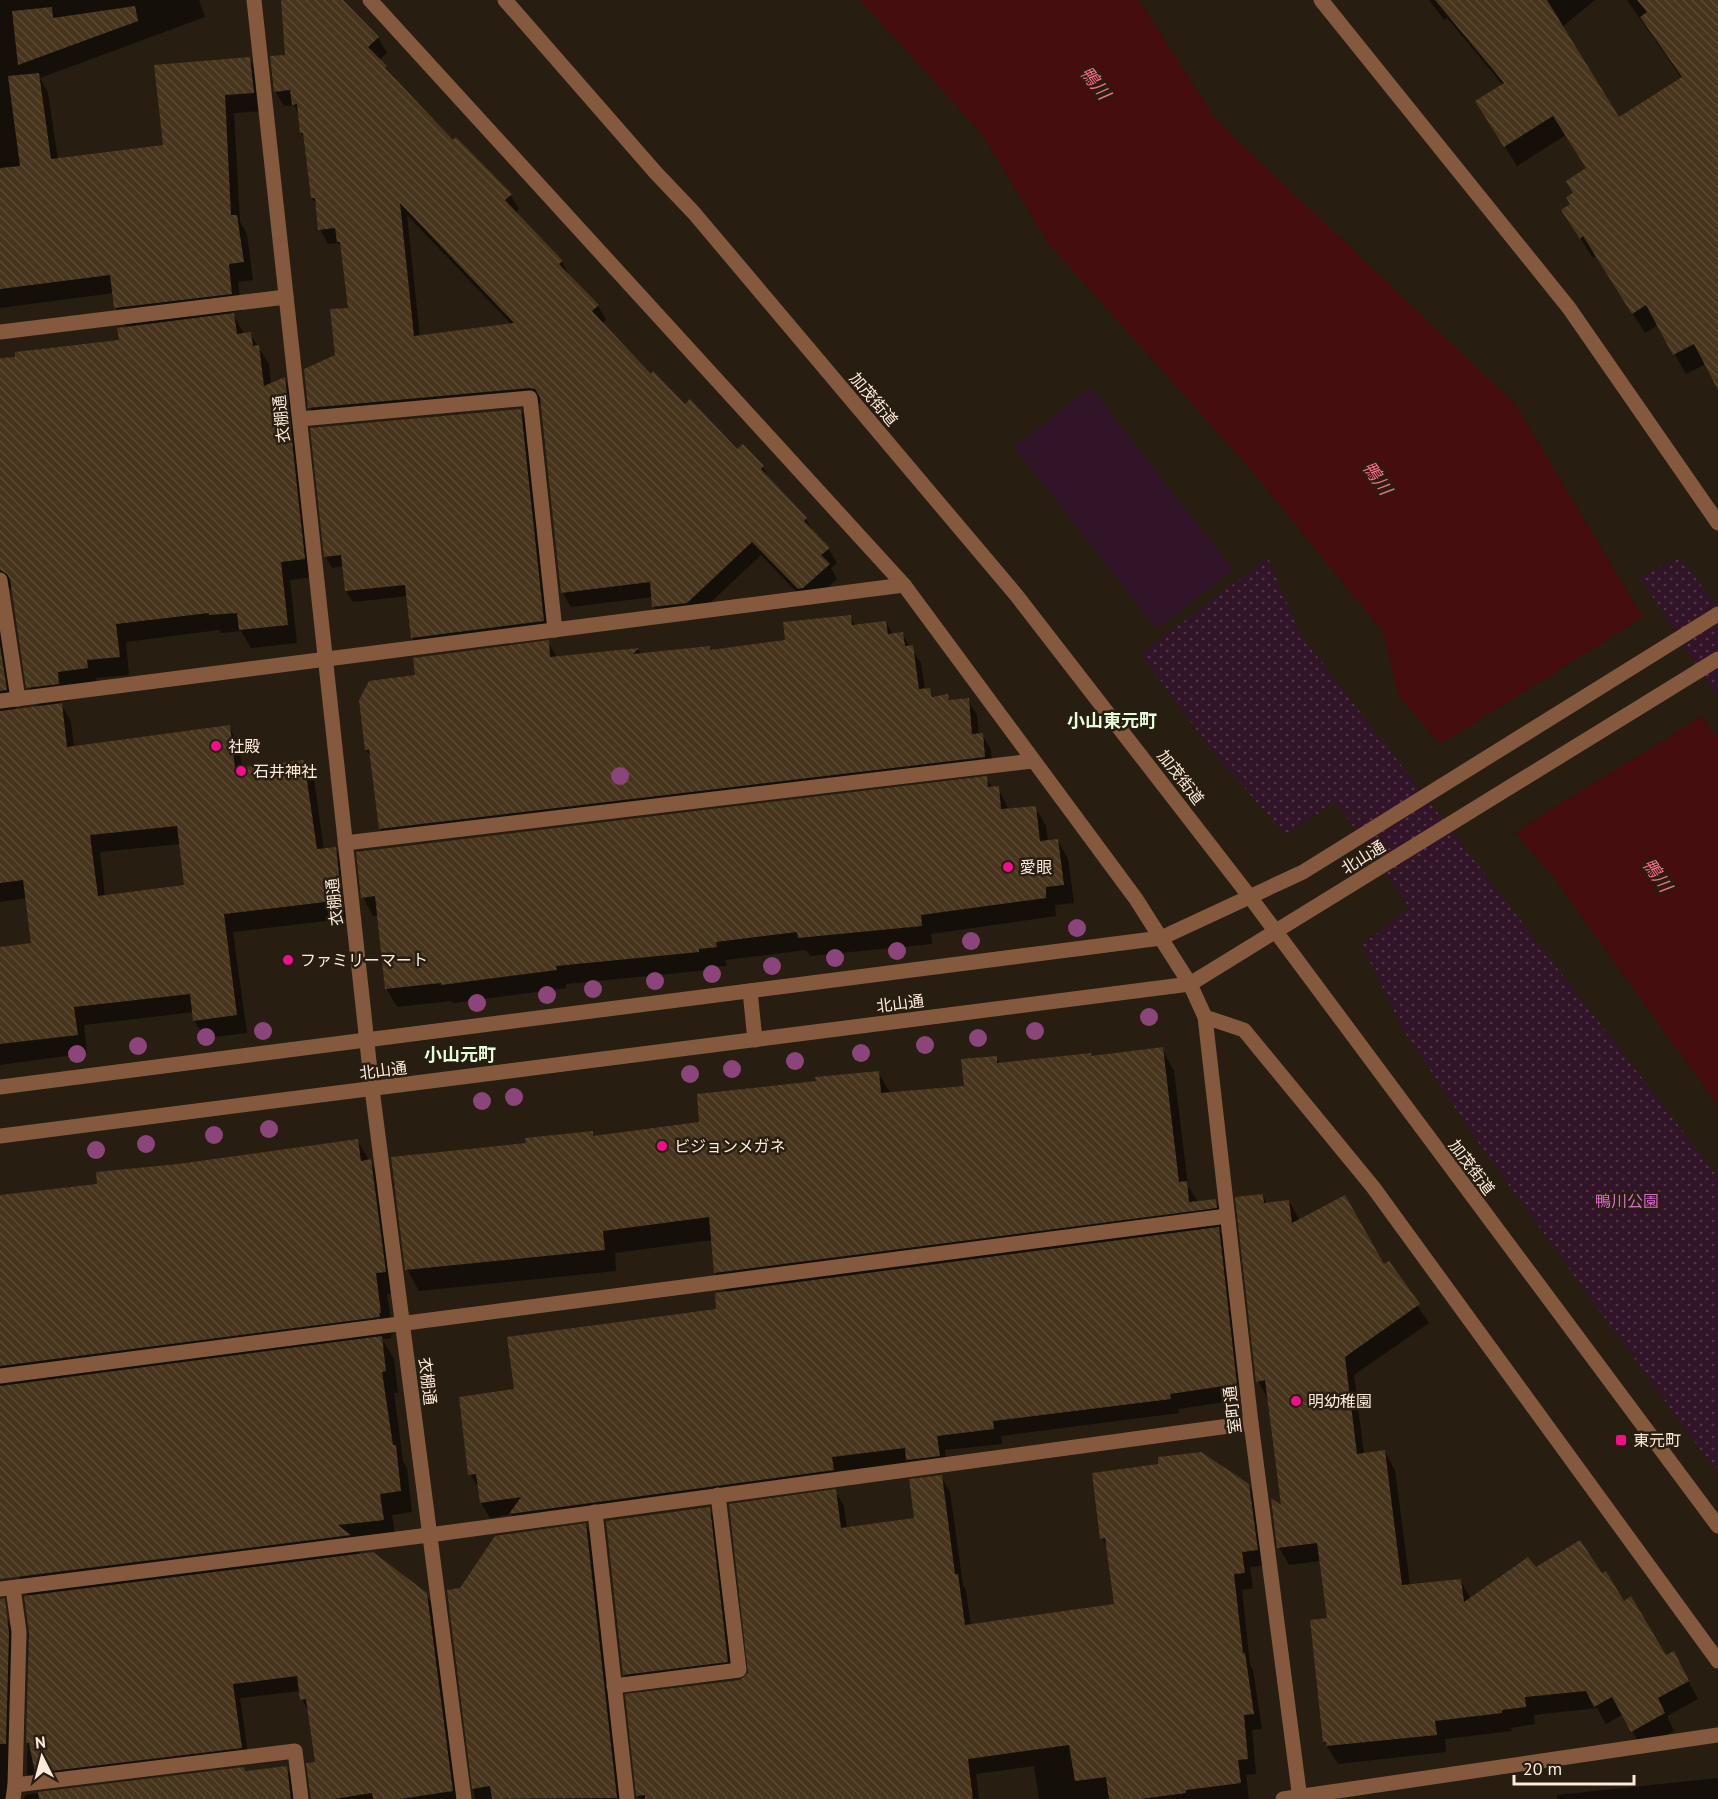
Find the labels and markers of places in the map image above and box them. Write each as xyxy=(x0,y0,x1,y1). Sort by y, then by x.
place label: 社殿 xyxy=(228,736,260,756)
marker: 社殿 xyxy=(209,739,223,753)
place label: 石井神社 xyxy=(253,761,317,781)
marker: 石井神社 xyxy=(234,764,248,778)
place label: 愛眼 xyxy=(1020,857,1052,877)
marker: 愛眼 xyxy=(1001,860,1015,874)
place label: ファミリーマート xyxy=(300,950,428,970)
marker: ファミリーマート xyxy=(281,953,295,967)
place label: ビジョンメガネ xyxy=(674,1136,786,1156)
marker: ビジョンメガネ xyxy=(655,1139,669,1153)
place label: 明幼稚園 xyxy=(1308,1391,1372,1411)
marker: 明幼稚園 xyxy=(1289,1394,1303,1408)
place label: 東元町 xyxy=(1633,1430,1681,1450)
marker: 東元町 xyxy=(1614,1433,1628,1447)

